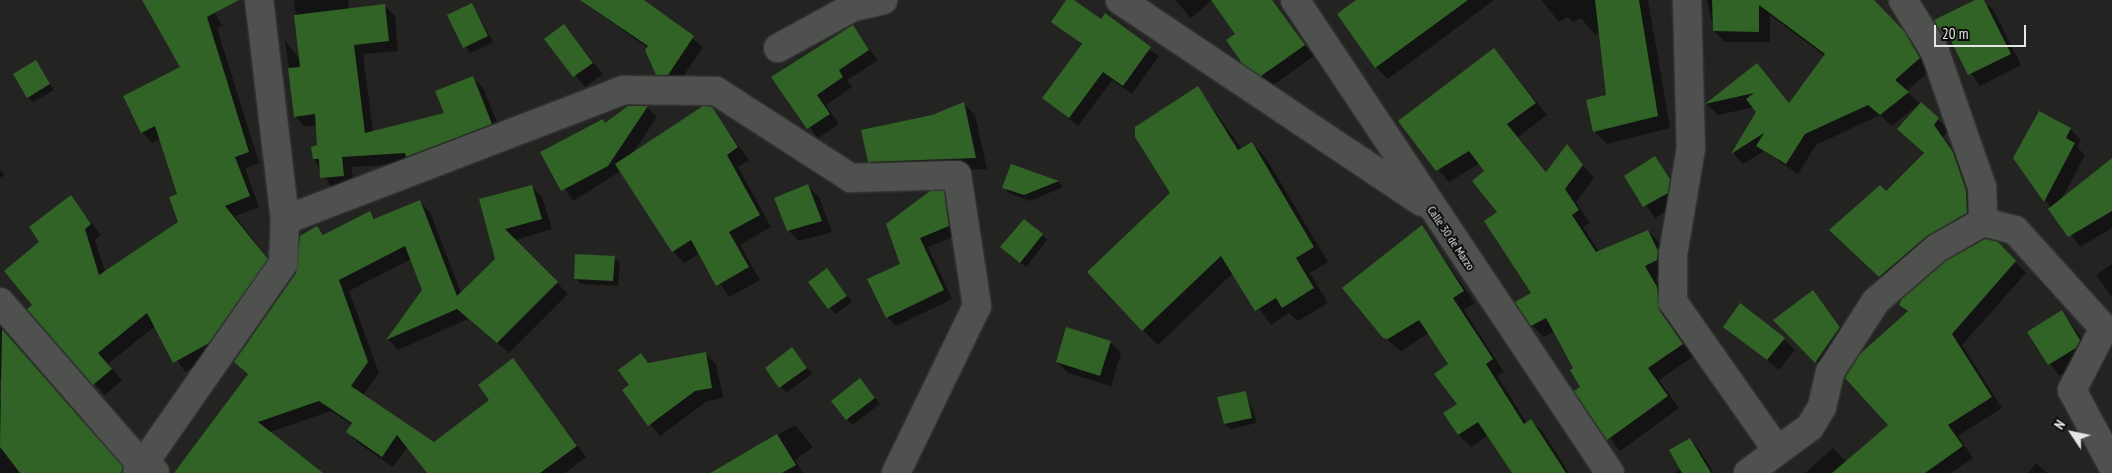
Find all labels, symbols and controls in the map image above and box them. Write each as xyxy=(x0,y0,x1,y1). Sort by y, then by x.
scale bar xyxy=(1937,15,2030,47)
text: 20 m xyxy=(1942,24,1968,43)
street label: Calle 30 de Marzo xyxy=(1424,203,1478,273)
north arrow xyxy=(2047,408,2097,458)
text: N xyxy=(2050,416,2069,433)

